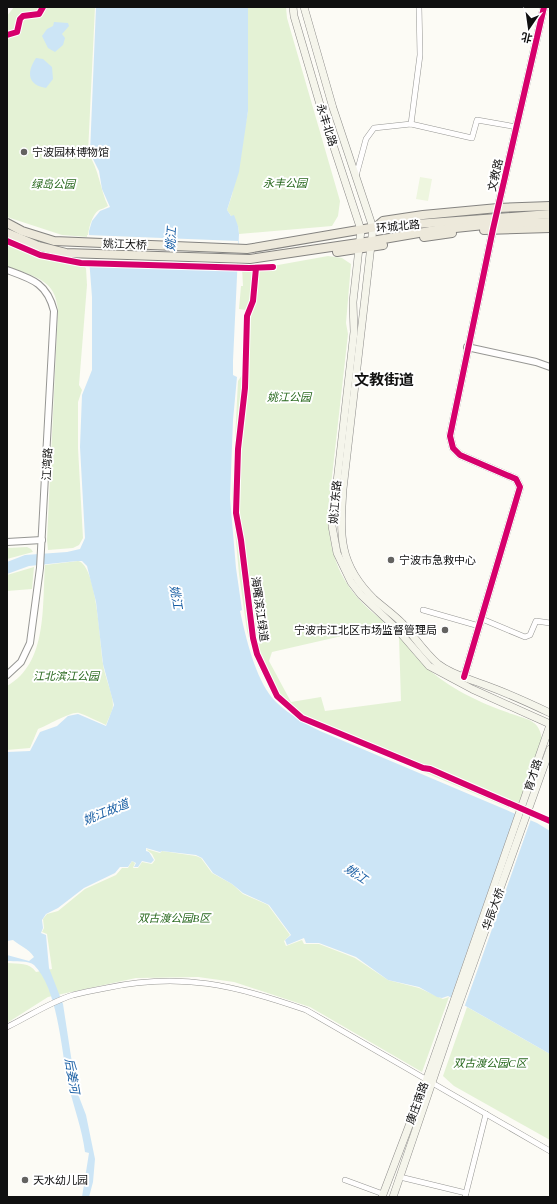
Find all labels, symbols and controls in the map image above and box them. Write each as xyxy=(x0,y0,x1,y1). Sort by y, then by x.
north arrow xyxy=(509,8,549,48)
text: 北 xyxy=(520,31,533,45)
street label: 永丰北路 xyxy=(314,102,340,148)
place label: 宁波园林博物馆 xyxy=(32,146,109,158)
marker: 宁波园林博物馆 xyxy=(19,147,29,157)
street label: 文教路 xyxy=(485,158,505,192)
park label: 永丰公园 xyxy=(263,177,309,189)
park label: 绿岛公园 xyxy=(31,178,77,190)
street label: 环城北路 xyxy=(376,218,420,234)
water label: 姚江 xyxy=(163,225,179,251)
street label: 姚江大桥 xyxy=(103,237,147,251)
district label: 文教街道 xyxy=(354,372,414,388)
park label: 姚江公园 xyxy=(267,391,313,403)
street label: 江湾路 xyxy=(40,447,54,481)
street label: 姚江东路 xyxy=(327,480,343,524)
place label: 宁波市急救中心 xyxy=(399,554,476,566)
marker: 宁波市急救中心 xyxy=(386,555,396,565)
street label: 海曙滨江绿道 xyxy=(249,575,271,643)
water label: 姚江 xyxy=(167,584,185,612)
place label: 宁波市江北区市场监督管理局 xyxy=(294,624,437,636)
marker: 宁波市江北区市场监督管理局 xyxy=(440,625,450,635)
park label: 江北滨江公园 xyxy=(33,670,101,682)
street label: 育才路 xyxy=(522,757,544,793)
water label: 姚江故道 xyxy=(81,796,133,827)
water label: 姚江 xyxy=(342,861,372,888)
street label: 华辰大桥 xyxy=(480,886,506,932)
park label: 双古渡公园B区 xyxy=(138,912,212,924)
water label: 后姜河 xyxy=(62,1057,82,1097)
park label: 双古渡公园C区 xyxy=(453,1057,529,1069)
street label: 康庄南路 xyxy=(404,1080,430,1126)
place label: 天水幼儿园 xyxy=(33,1174,88,1186)
marker: 天水幼儿园 xyxy=(20,1175,30,1185)

